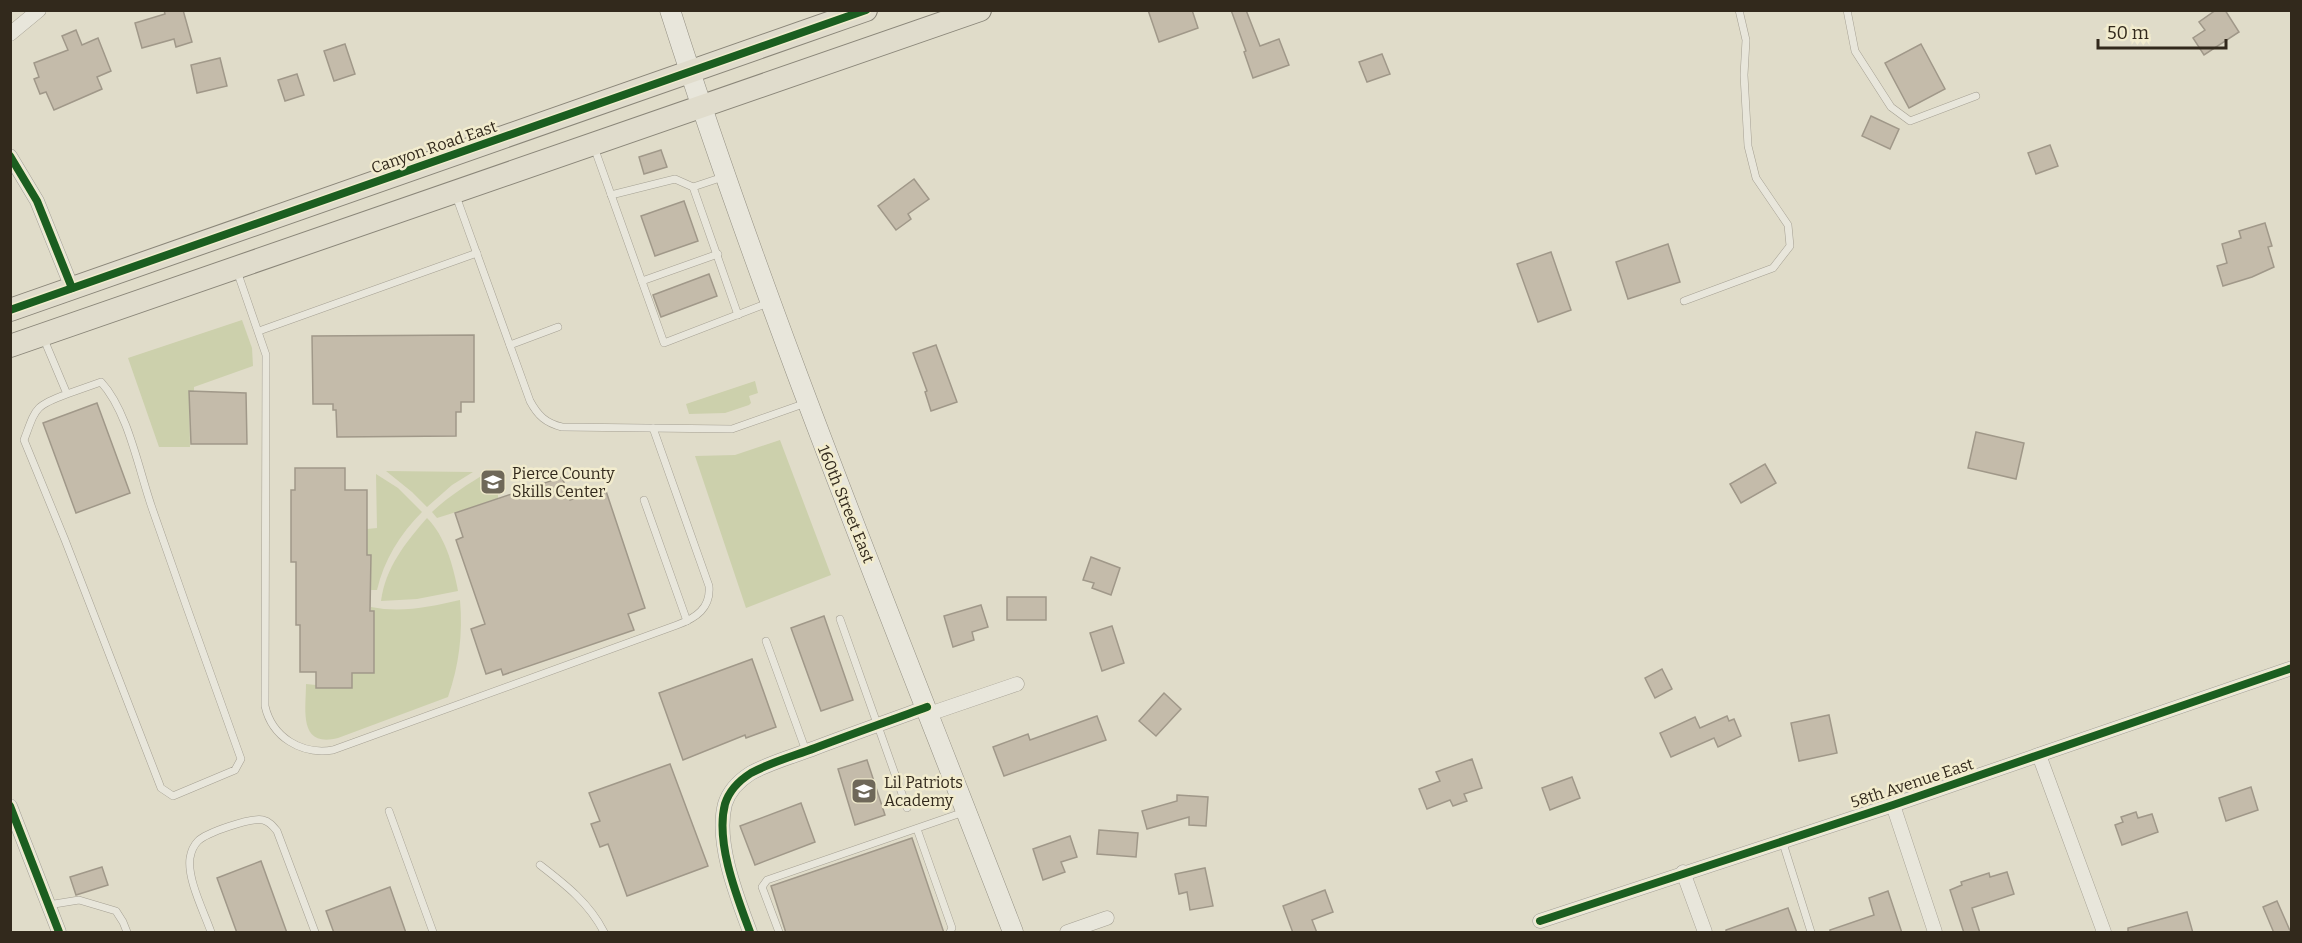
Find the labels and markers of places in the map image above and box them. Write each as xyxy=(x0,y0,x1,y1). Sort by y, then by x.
place label: Pierce County Skills Center xyxy=(512,464,615,501)
school or university icon: Pierce County Skills Center xyxy=(478,467,508,497)
place label: Lil Patriots Academy xyxy=(884,773,963,810)
school or university icon: Lil Patriots Academy xyxy=(849,776,879,806)

